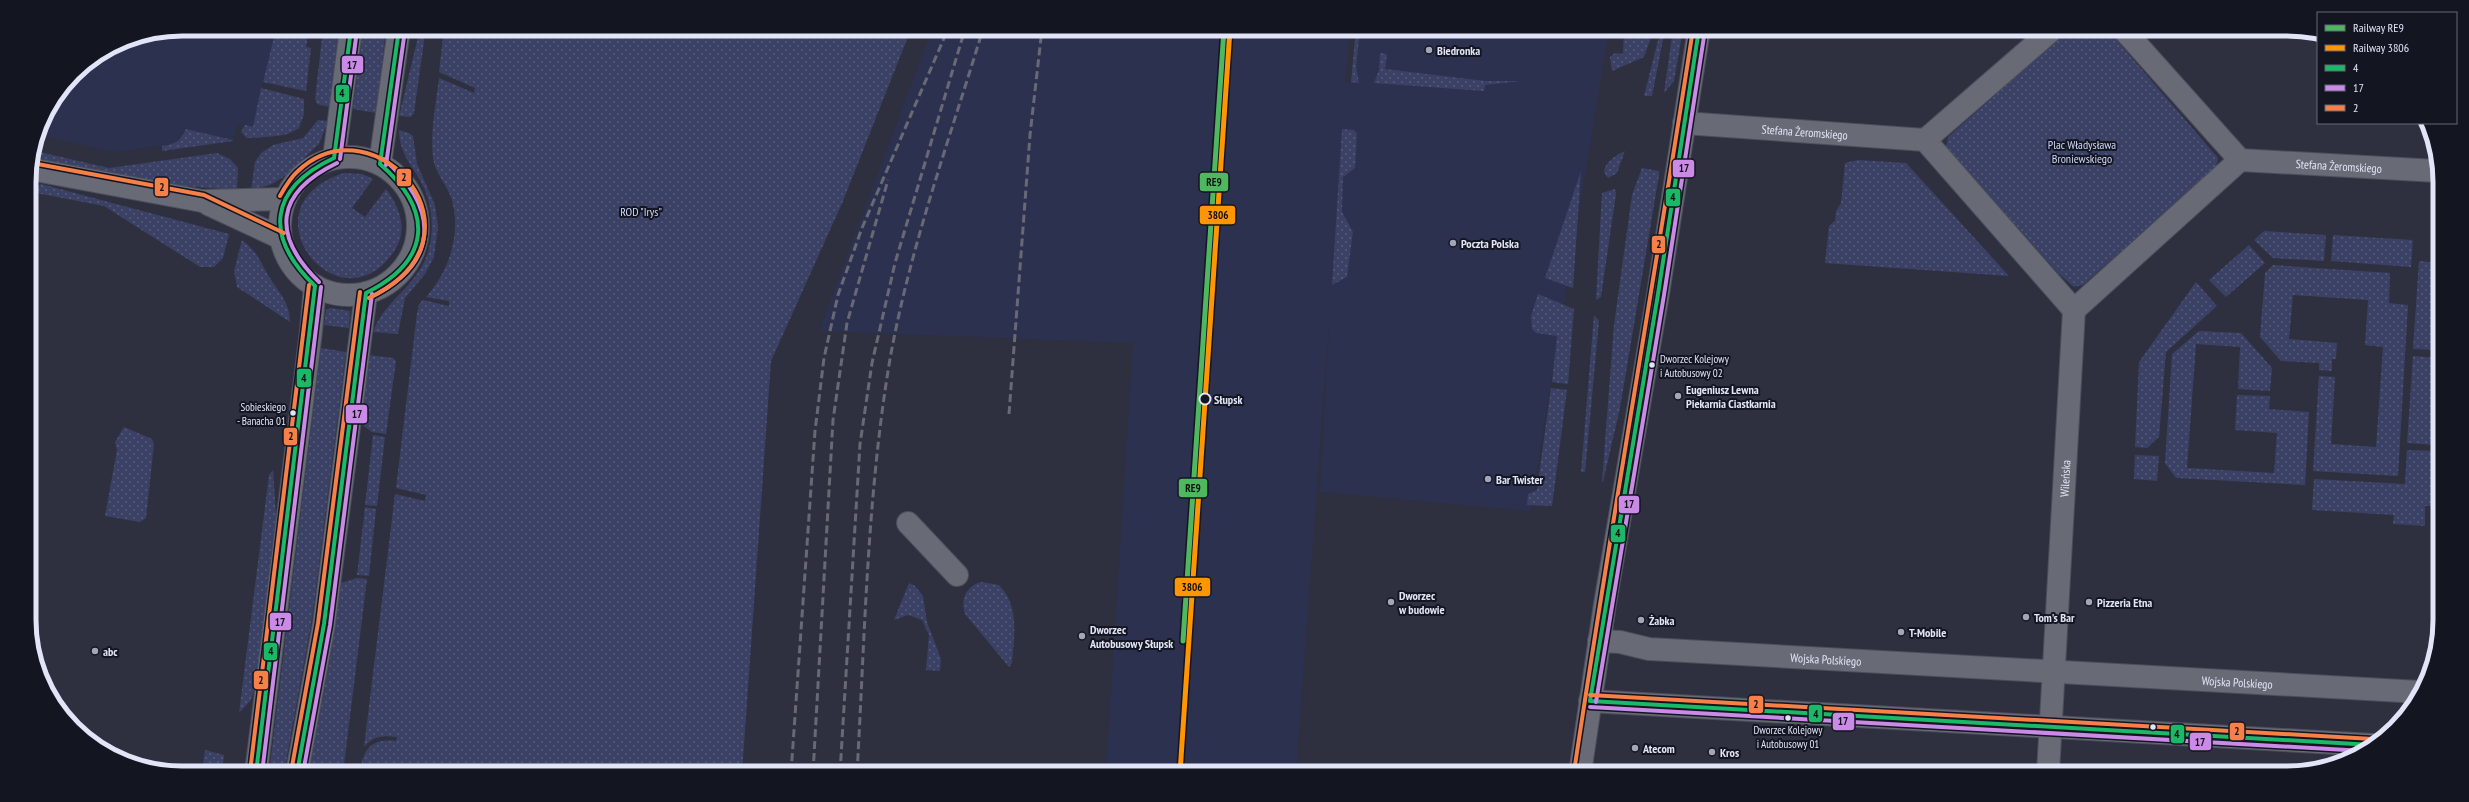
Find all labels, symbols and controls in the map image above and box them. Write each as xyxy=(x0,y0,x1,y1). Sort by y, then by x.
legend xyxy=(2317,12,2457,124)
text: Railway RE9 xyxy=(2353,20,2404,35)
text: Railway 3806 xyxy=(2353,40,2409,55)
place label: Biedronka xyxy=(1437,43,1480,58)
marker: Biedronka xyxy=(1424,45,1434,55)
line badge: 17 xyxy=(341,55,364,74)
text: 17 xyxy=(347,58,357,72)
text: 4 xyxy=(2353,60,2359,75)
text: 17 xyxy=(2353,80,2364,95)
line badge: 4 xyxy=(335,84,350,103)
text: 4 xyxy=(339,86,345,100)
text: 2 xyxy=(2353,100,2358,115)
street label: Stefana Żeromskiego xyxy=(1761,121,1848,142)
park label: Plac Władysława Broniewskiego xyxy=(2048,137,2116,166)
street label: Stefana Żeromskiego xyxy=(2295,156,2382,175)
line badge: 17 xyxy=(1672,159,1695,178)
text: 17 xyxy=(1679,161,1689,175)
line badge: 2 xyxy=(396,168,412,187)
text: 2 xyxy=(401,170,407,184)
line badge: RE9 xyxy=(1199,172,1229,192)
text: RE9 xyxy=(1206,175,1222,189)
line badge: 2 xyxy=(154,177,169,197)
text: 2 xyxy=(159,180,165,194)
line badge: 4 xyxy=(1665,188,1681,207)
text: 4 xyxy=(1670,190,1676,204)
park label: ROD "Irys" xyxy=(620,204,662,219)
line badge: 3806 xyxy=(1199,205,1236,225)
text: 3806 xyxy=(1207,208,1229,222)
line badge: 2 xyxy=(1651,235,1666,254)
place label: Poczta Polska xyxy=(1461,236,1519,251)
text: 2 xyxy=(1656,237,1662,251)
marker: Poczta Polska xyxy=(1448,238,1458,248)
place label: Dworzec Kolejowy i Autobusowy 02 xyxy=(1660,352,1730,380)
marker: Dworzec Kolejowy i Autobusowy 02 xyxy=(1647,360,1657,370)
line badge: 4 xyxy=(296,368,312,388)
text: 4 xyxy=(301,371,307,385)
place label: Eugeniusz Lewna Piekarnia Ciastkarnia xyxy=(1686,382,1776,411)
marker: Eugeniusz Lewna Piekarnia Ciastkarnia xyxy=(1673,391,1683,401)
marker: Słupsk xyxy=(1198,392,1212,406)
place label: Słupsk xyxy=(1214,392,1242,407)
place label: Sobieskiego - Banacha 01 xyxy=(237,400,286,428)
line badge: 17 xyxy=(345,404,368,424)
text: 17 xyxy=(352,407,362,421)
marker: Sobieskiego - Banacha 01 xyxy=(288,408,298,418)
line badge: 2 xyxy=(283,427,298,446)
text: 2 xyxy=(288,429,294,443)
street label: Wileńska xyxy=(2056,459,2073,497)
place label: Bar Twister xyxy=(1496,472,1544,487)
marker: Bar Twister xyxy=(1483,474,1493,484)
line badge: RE9 xyxy=(1178,478,1208,498)
text: RE9 xyxy=(1185,481,1201,495)
line badge: 17 xyxy=(1618,495,1640,514)
text: 17 xyxy=(1624,497,1634,511)
line badge: 4 xyxy=(1610,524,1626,543)
text: 4 xyxy=(1615,526,1621,540)
line badge: 3806 xyxy=(1174,577,1211,597)
text: 3806 xyxy=(1181,580,1203,594)
place label: Dworzec w budowie xyxy=(1398,588,1445,617)
place label: Pizzeria Etna xyxy=(2097,595,2152,610)
marker: Dworzec w budowie xyxy=(1386,597,1396,607)
marker: Pizzeria Etna xyxy=(2084,597,2094,607)
place label: Tom's Bar xyxy=(2034,610,2075,625)
line badge: 17 xyxy=(269,612,292,631)
marker: Tom's Bar xyxy=(2021,612,2031,622)
place label: Żabka xyxy=(1649,613,1674,628)
text: 17 xyxy=(275,615,285,629)
marker: Żabka xyxy=(1636,615,1646,625)
place label: Dworzec Autobusowy Słupsk xyxy=(1089,622,1173,651)
place label: T-Mobile xyxy=(1909,625,1946,640)
marker: T-Mobile xyxy=(1896,627,1906,637)
marker: Dworzec Autobusowy Słupsk xyxy=(1077,631,1087,641)
line badge: 4 xyxy=(263,642,278,661)
place label: abc xyxy=(103,644,118,659)
text: 4 xyxy=(268,644,274,658)
marker: abc xyxy=(90,646,100,656)
street label: Wojska Polskiego xyxy=(1790,649,1862,668)
line badge: 2 xyxy=(253,670,269,690)
street label: Wojska Polskiego xyxy=(2201,672,2273,691)
text: 2 xyxy=(258,673,264,687)
line badge: 2 xyxy=(1748,695,1764,714)
text: 2 xyxy=(1753,697,1759,711)
line badge: 4 xyxy=(1808,704,1823,723)
text: 4 xyxy=(1813,707,1819,721)
line badge: 17 xyxy=(1832,712,1855,731)
marker: Dworzec Kolejowy i Autobusowy 01 xyxy=(1783,713,1793,723)
text: 17 xyxy=(1838,714,1848,728)
unlabelled marker xyxy=(2148,722,2158,732)
line badge: 2 xyxy=(2229,722,2245,741)
place label: Dworzec Kolejowy i Autobusowy 01 xyxy=(1754,723,1823,751)
line badge: 4 xyxy=(2170,724,2185,744)
text: 2 xyxy=(2234,724,2240,738)
text: 4 xyxy=(2174,727,2180,741)
line badge: 17 xyxy=(2189,732,2212,751)
text: 17 xyxy=(2195,735,2205,749)
place label: Atecom xyxy=(1642,741,1675,756)
marker: Atecom xyxy=(1630,743,1640,753)
place label: Kros xyxy=(1720,745,1739,760)
marker: Kros xyxy=(1707,747,1717,757)

